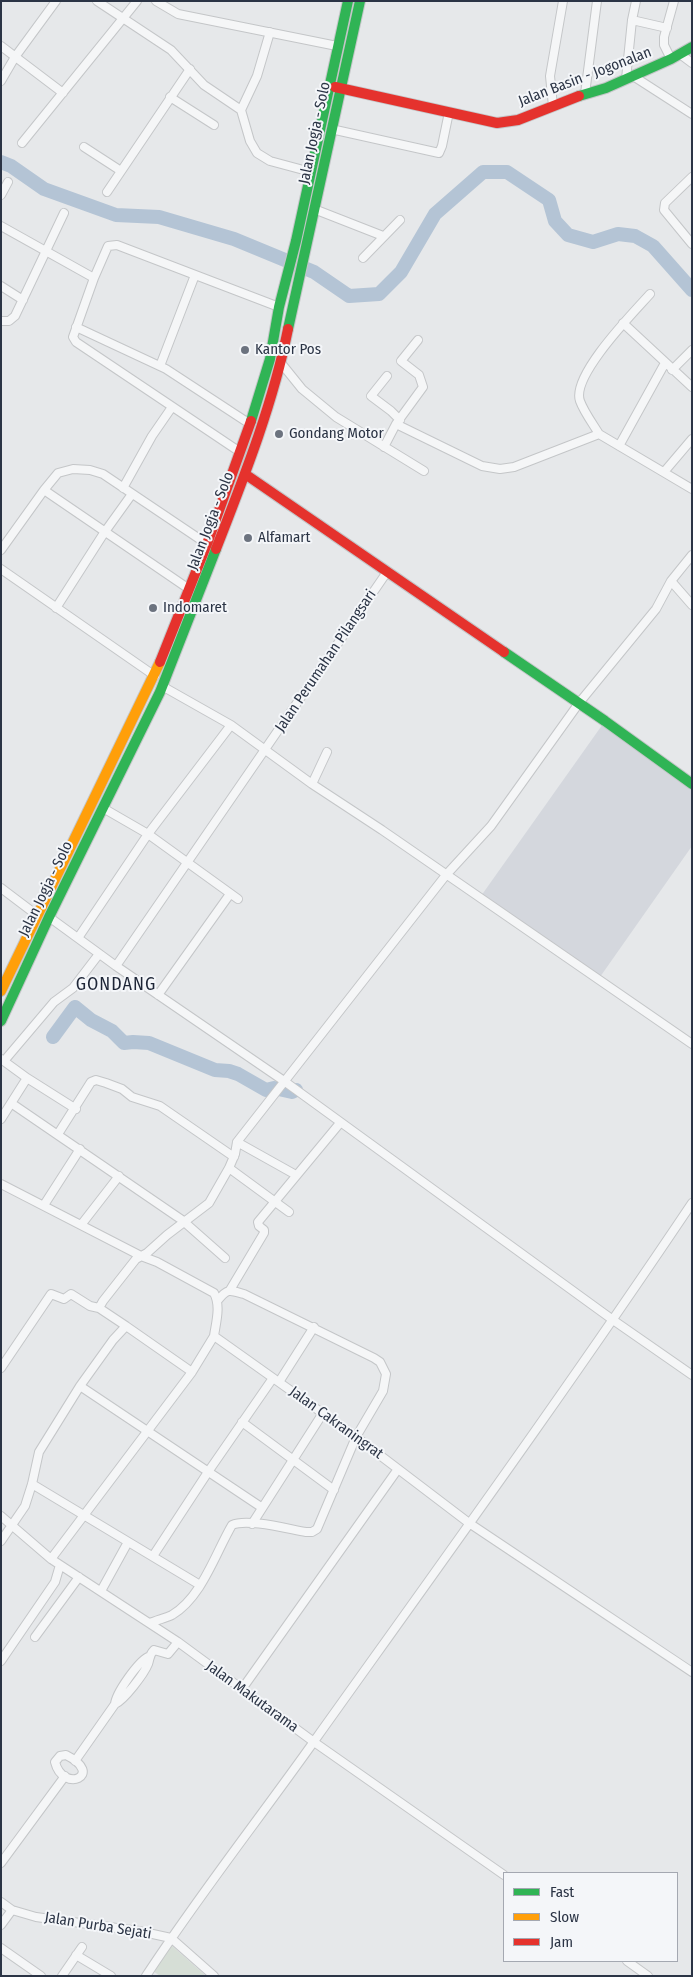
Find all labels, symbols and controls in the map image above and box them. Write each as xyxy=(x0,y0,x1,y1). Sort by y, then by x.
street label: Jalan Basin - Jogonalan xyxy=(516,43,654,111)
street label: Jalan Jogja - Solo xyxy=(295,80,335,186)
place label: Kantor Pos xyxy=(255,341,321,359)
marker: Kantor Pos xyxy=(239,344,251,356)
place label: Gondang Motor xyxy=(289,425,384,443)
marker: Gondang Motor xyxy=(273,428,285,440)
street label: Jalan Jogja - Solo xyxy=(184,469,238,573)
place label: Alfamart xyxy=(258,529,310,547)
marker: Alfamart xyxy=(242,532,254,544)
street label: Jalan Perumahan Pilangsari xyxy=(272,586,380,736)
place label: Indomaret xyxy=(163,599,227,617)
marker: Indomaret xyxy=(147,602,159,614)
street label: Jalan Jogja - Solo xyxy=(15,838,77,940)
district label: GONDANG xyxy=(75,974,157,996)
street label: Jalan Cakraningrat xyxy=(286,1383,386,1463)
street label: Jalan Makutarama xyxy=(202,1657,302,1737)
legend xyxy=(503,1872,678,1962)
text: Fast xyxy=(550,1883,574,1901)
text: Slow xyxy=(550,1908,579,1926)
street label: Jalan Purba Sejati xyxy=(43,1909,153,1943)
text: Jam xyxy=(550,1933,573,1951)

